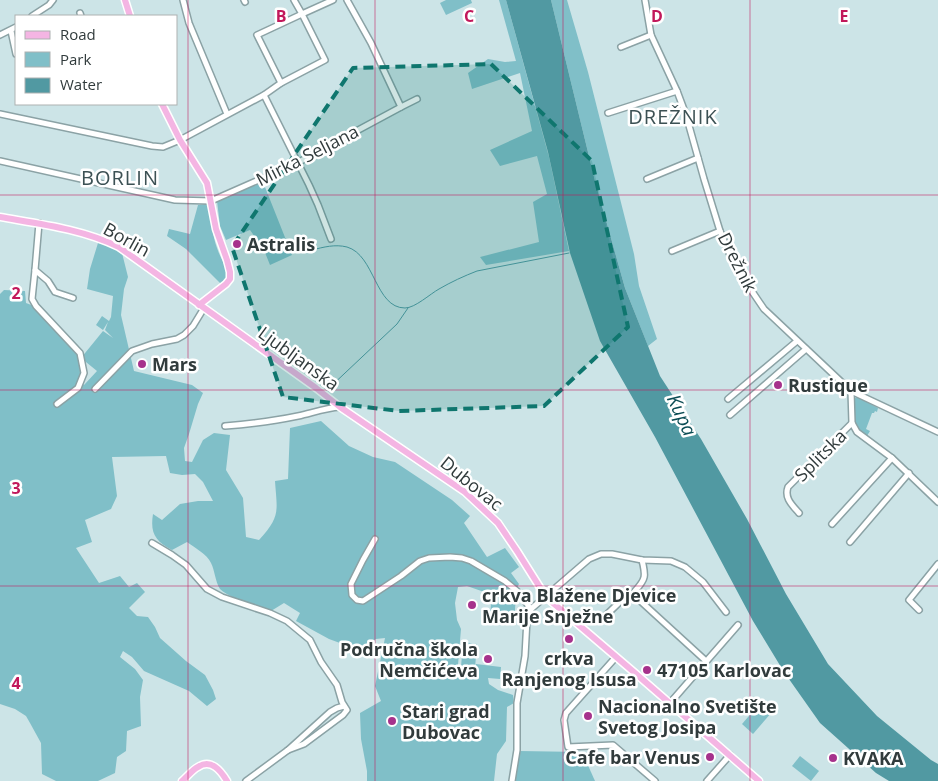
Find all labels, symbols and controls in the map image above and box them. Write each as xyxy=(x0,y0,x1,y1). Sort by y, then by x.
text: B xyxy=(276,5,286,27)
text: C xyxy=(464,5,474,27)
text: D xyxy=(651,5,663,27)
text: E xyxy=(840,5,849,27)
legend xyxy=(15,15,178,105)
text: Road xyxy=(60,24,96,44)
text: Park xyxy=(60,49,91,69)
text: Water xyxy=(60,74,102,94)
district label: DREŽNIK xyxy=(628,103,718,130)
street label: Mirka Seljana xyxy=(252,119,362,191)
district label: BORLIN xyxy=(81,164,159,191)
street label: Borlin xyxy=(99,216,155,262)
street label: Drežnik xyxy=(713,228,763,296)
place label: Astralis xyxy=(247,232,315,256)
marker: Astralis xyxy=(231,238,243,250)
text: 2 xyxy=(11,282,21,304)
street label: Ljubljanska xyxy=(254,321,344,395)
place label: Mars xyxy=(152,352,197,376)
marker: Mars xyxy=(136,358,148,370)
place label: Rustique xyxy=(788,373,868,397)
marker: Rustique xyxy=(772,379,784,391)
water label: Kupa xyxy=(661,390,703,440)
street label: Splitska xyxy=(789,424,851,486)
street label: Dubovac xyxy=(436,451,508,516)
text: 3 xyxy=(11,477,21,499)
place label: crkva Blažene Djevice Marije Snježne xyxy=(482,583,676,628)
marker: crkva Blažene Djevice Marije Snježne xyxy=(466,599,478,611)
marker: crkva Ranjenog Isusa xyxy=(563,633,575,645)
place label: Područna škola Nemčićeva xyxy=(340,637,478,682)
place label: crkva Ranjenog Isusa xyxy=(501,646,637,691)
marker: Područna škola Nemčićeva xyxy=(482,653,494,665)
place label: 47105 Karlovac xyxy=(657,658,791,682)
marker: 47105 Karlovac xyxy=(641,664,653,676)
text: 4 xyxy=(11,672,21,694)
place label: Nacionalno Svetište Svetog Josipa xyxy=(598,694,777,739)
place label: Stari grad Dubovac xyxy=(402,699,490,744)
marker: Nacionalno Svetište Svetog Josipa xyxy=(582,710,594,722)
marker: Stari grad Dubovac xyxy=(386,715,398,727)
place label: Cafe bar Venus xyxy=(565,745,700,769)
place label: KVAKA xyxy=(843,746,904,770)
marker: Cafe bar Venus xyxy=(704,751,716,763)
marker: KVAKA xyxy=(827,752,839,764)

